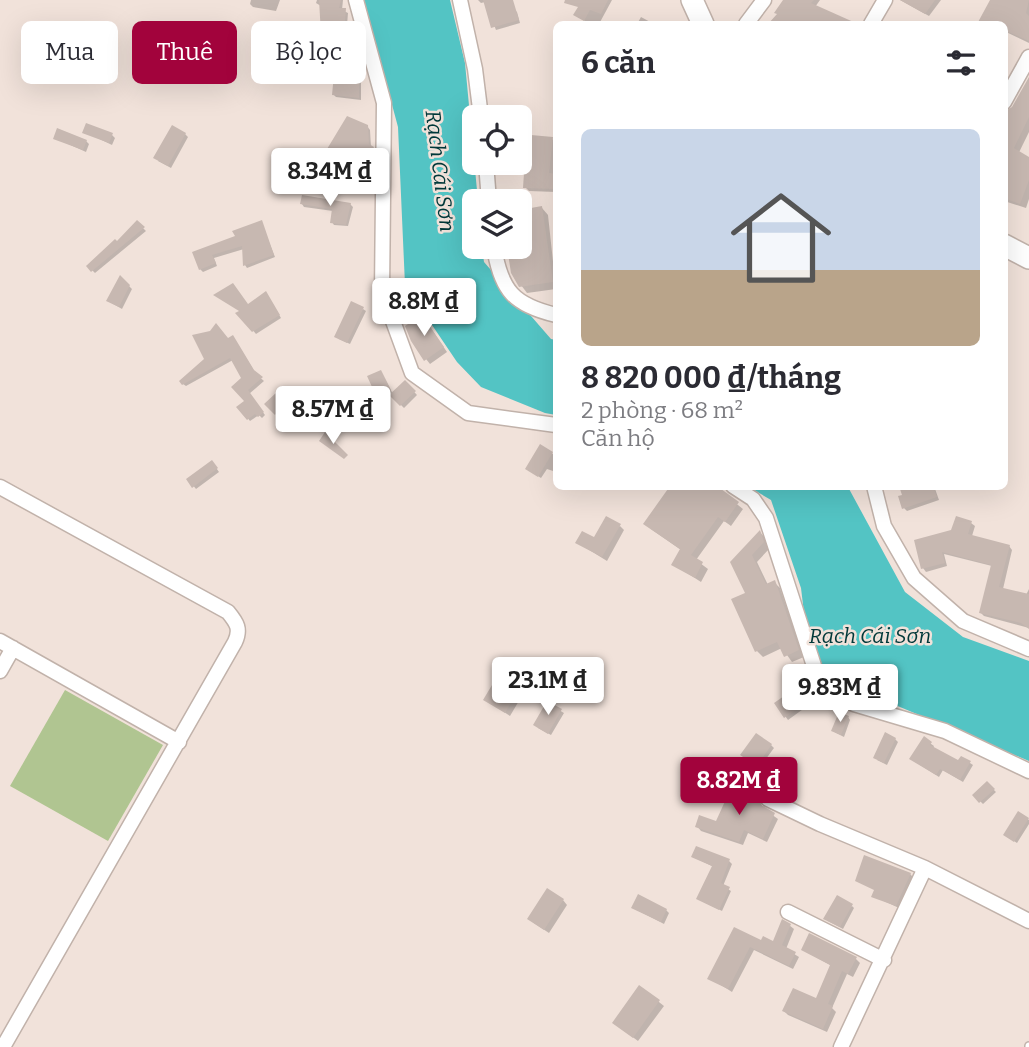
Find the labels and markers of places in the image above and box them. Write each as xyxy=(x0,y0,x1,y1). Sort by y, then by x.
pin: 8.34M ₫ xyxy=(265,148,395,208)
pin: 8.8M ₫ xyxy=(367,278,481,338)
pin: 8.57M ₫ xyxy=(268,386,398,446)
pin: 23.1M ₫ xyxy=(483,658,613,717)
pin: 9.83M ₫ xyxy=(775,664,905,724)
pin: 8.82M ₫ xyxy=(674,758,804,817)

